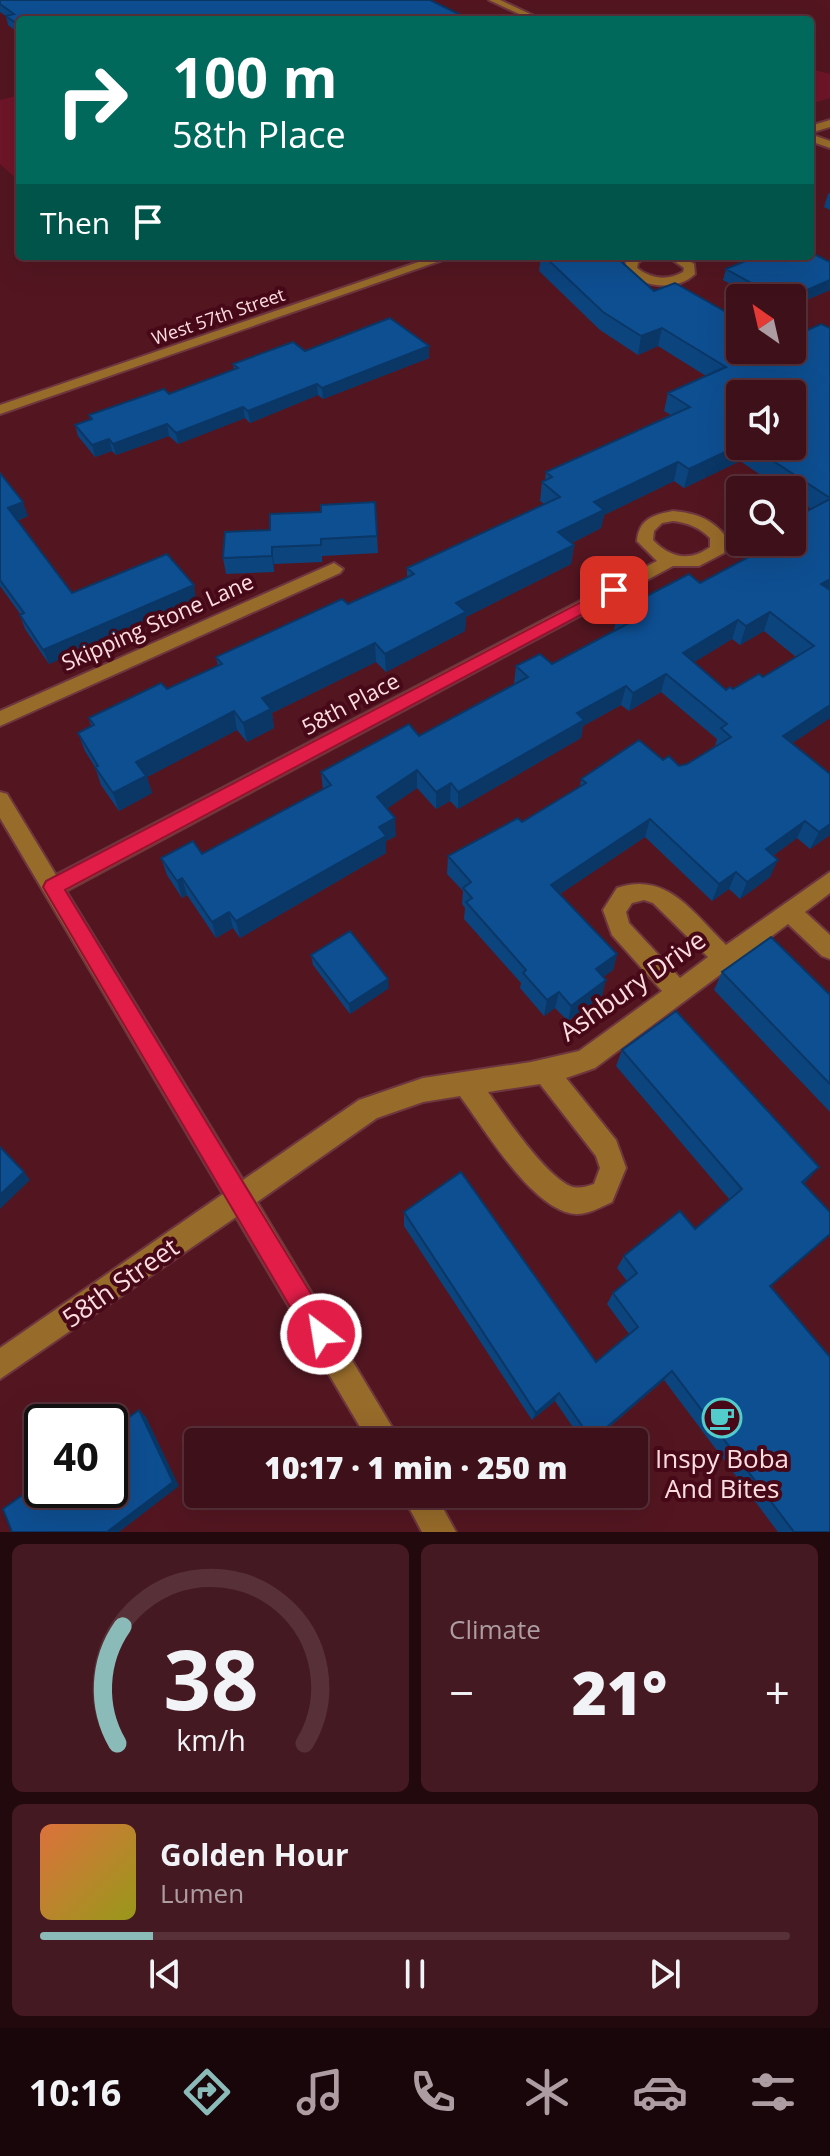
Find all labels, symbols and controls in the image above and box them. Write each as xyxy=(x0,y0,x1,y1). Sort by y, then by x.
text: 100 m xyxy=(172,38,338,114)
icon: right xyxy=(40,48,144,152)
text: 58th Place xyxy=(172,110,346,159)
icon: arrive xyxy=(126,200,170,244)
text: Then xyxy=(40,202,110,243)
street label: West 57th Street xyxy=(148,282,288,350)
north arrow xyxy=(726,284,806,364)
map controls xyxy=(726,284,806,556)
button: sound xyxy=(726,380,806,460)
button: search xyxy=(726,476,806,556)
pin xyxy=(580,556,648,624)
street label: Skipping Stone Lane xyxy=(56,565,258,677)
icon: arrive xyxy=(592,568,636,612)
street label: 58th Place xyxy=(296,665,404,741)
street label: Ashbury Drive xyxy=(552,921,712,1049)
street label: 58th Street xyxy=(55,1229,185,1335)
position arrow xyxy=(279,1292,363,1376)
cafe icon: Inspy Boba And Bites xyxy=(701,1397,743,1439)
speed limit sign: 40 xyxy=(24,1404,128,1508)
place label: Inspy Boba And Bites xyxy=(655,1440,789,1506)
text: 10:17 · 1 min · 250 m xyxy=(264,1447,568,1488)
text: Climate xyxy=(449,1611,541,1647)
text: 38 xyxy=(163,1621,258,1734)
text: 21° xyxy=(572,1651,667,1733)
text: − xyxy=(449,1662,474,1722)
text: + xyxy=(765,1662,790,1722)
text: km/h xyxy=(176,1720,245,1759)
text: Golden Hour xyxy=(160,1834,349,1875)
text: Lumen xyxy=(160,1875,244,1911)
icon: previous xyxy=(143,1952,187,1996)
icon: pause xyxy=(393,1952,437,1996)
icon: next xyxy=(643,1952,687,1996)
icon: directions xyxy=(179,2064,235,2120)
icon: music xyxy=(292,2064,348,2120)
icon: phone xyxy=(405,2064,461,2120)
icon: climate xyxy=(519,2064,575,2120)
icon: car xyxy=(632,2064,688,2120)
icon: filters xyxy=(745,2064,801,2120)
text: 10:16 xyxy=(29,2068,121,2117)

